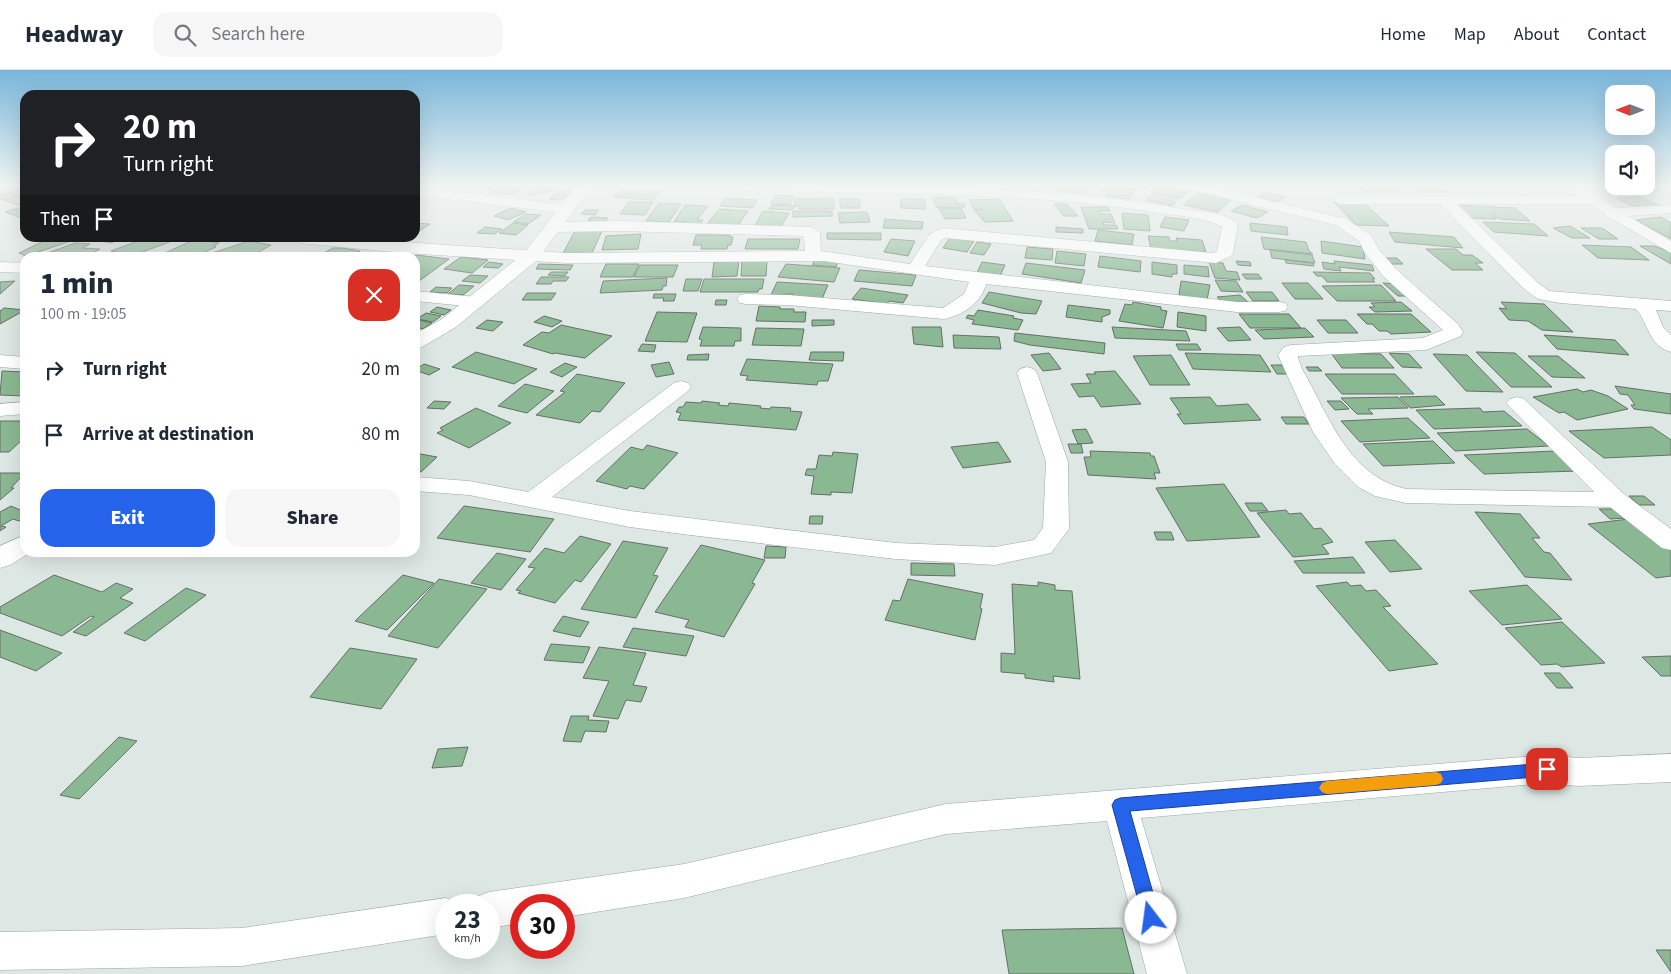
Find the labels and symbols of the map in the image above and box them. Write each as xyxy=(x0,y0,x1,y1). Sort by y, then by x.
north arrow xyxy=(1605,85,1655,135)
pin xyxy=(1526,748,1568,790)
position arrow xyxy=(1124,891,1176,943)
speed limit sign: 30 xyxy=(510,894,575,959)

